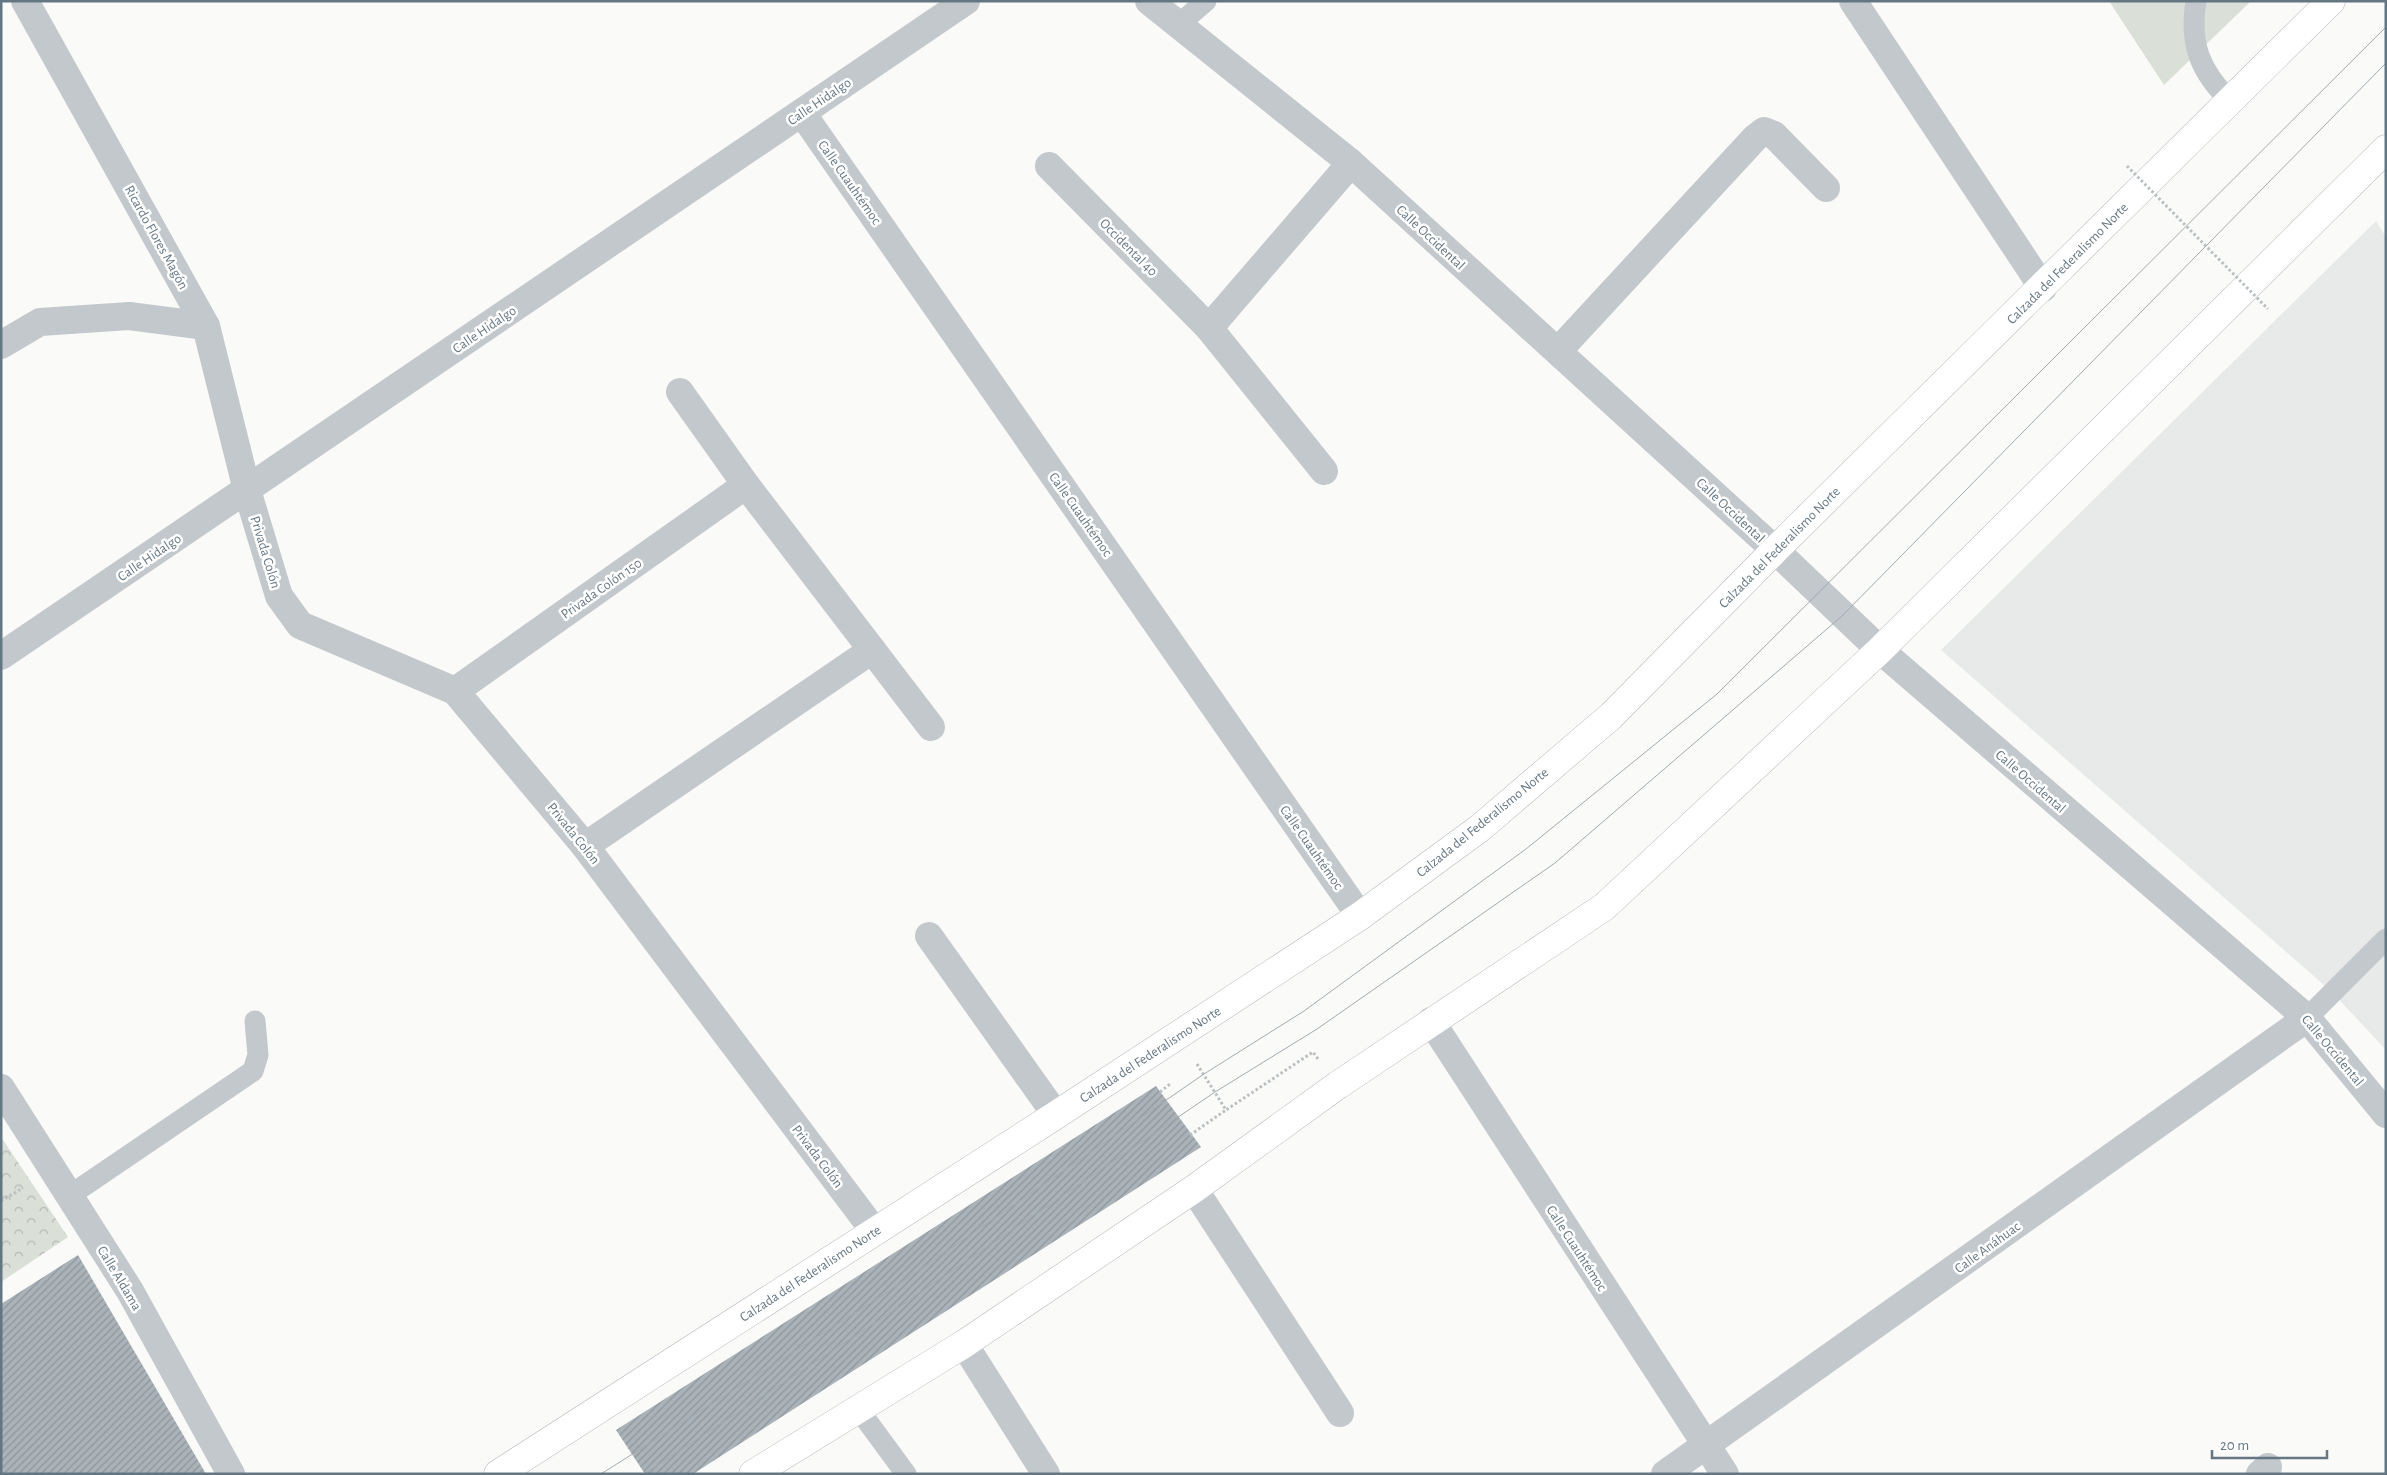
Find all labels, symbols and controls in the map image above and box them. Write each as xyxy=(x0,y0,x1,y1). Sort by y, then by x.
street label: Calle Hidalgo xyxy=(785,75,854,128)
street label: Calle Cuauhtémoc xyxy=(815,138,884,228)
street label: Ricardo Flores Magón xyxy=(122,183,190,292)
street label: Calzada del Federalismo Norte xyxy=(2004,200,2131,327)
street label: Calle Occidental xyxy=(1393,203,1467,273)
street label: Occidental 40 xyxy=(1097,216,1160,279)
street label: Calle Hidalgo xyxy=(450,303,519,356)
street label: Calle Cuauhtémoc xyxy=(1046,470,1115,560)
street label: Calle Occidental xyxy=(1693,476,1767,546)
street label: Calzada del Federalismo Norte xyxy=(1716,484,1843,611)
street label: Privada Colón xyxy=(247,515,283,590)
street label: Calle Hidalgo xyxy=(115,531,184,584)
street label: Privada Colón 150 xyxy=(559,556,644,622)
street label: Calle Occidental xyxy=(1993,748,2068,816)
street label: Calzada del Federalismo Norte xyxy=(1414,765,1551,880)
street label: Privada Colón xyxy=(544,800,602,867)
street label: Calle Cuauhtémoc xyxy=(1277,803,1346,893)
street label: Calzada del Federalismo Norte xyxy=(1077,1004,1224,1106)
street label: Calle Occidental xyxy=(2299,1013,2366,1089)
street label: Privada Colón xyxy=(789,1123,845,1191)
street label: Calle Cuauhtémoc xyxy=(1543,1203,1609,1294)
street label: Calle Anáhuac xyxy=(1952,1219,2023,1276)
street label: Calzada del Federalismo Norte xyxy=(737,1223,884,1325)
street label: Calle Aldama xyxy=(95,1244,144,1314)
scale bar xyxy=(2212,1428,2327,1460)
text: 20 m xyxy=(2220,1438,2249,1453)

